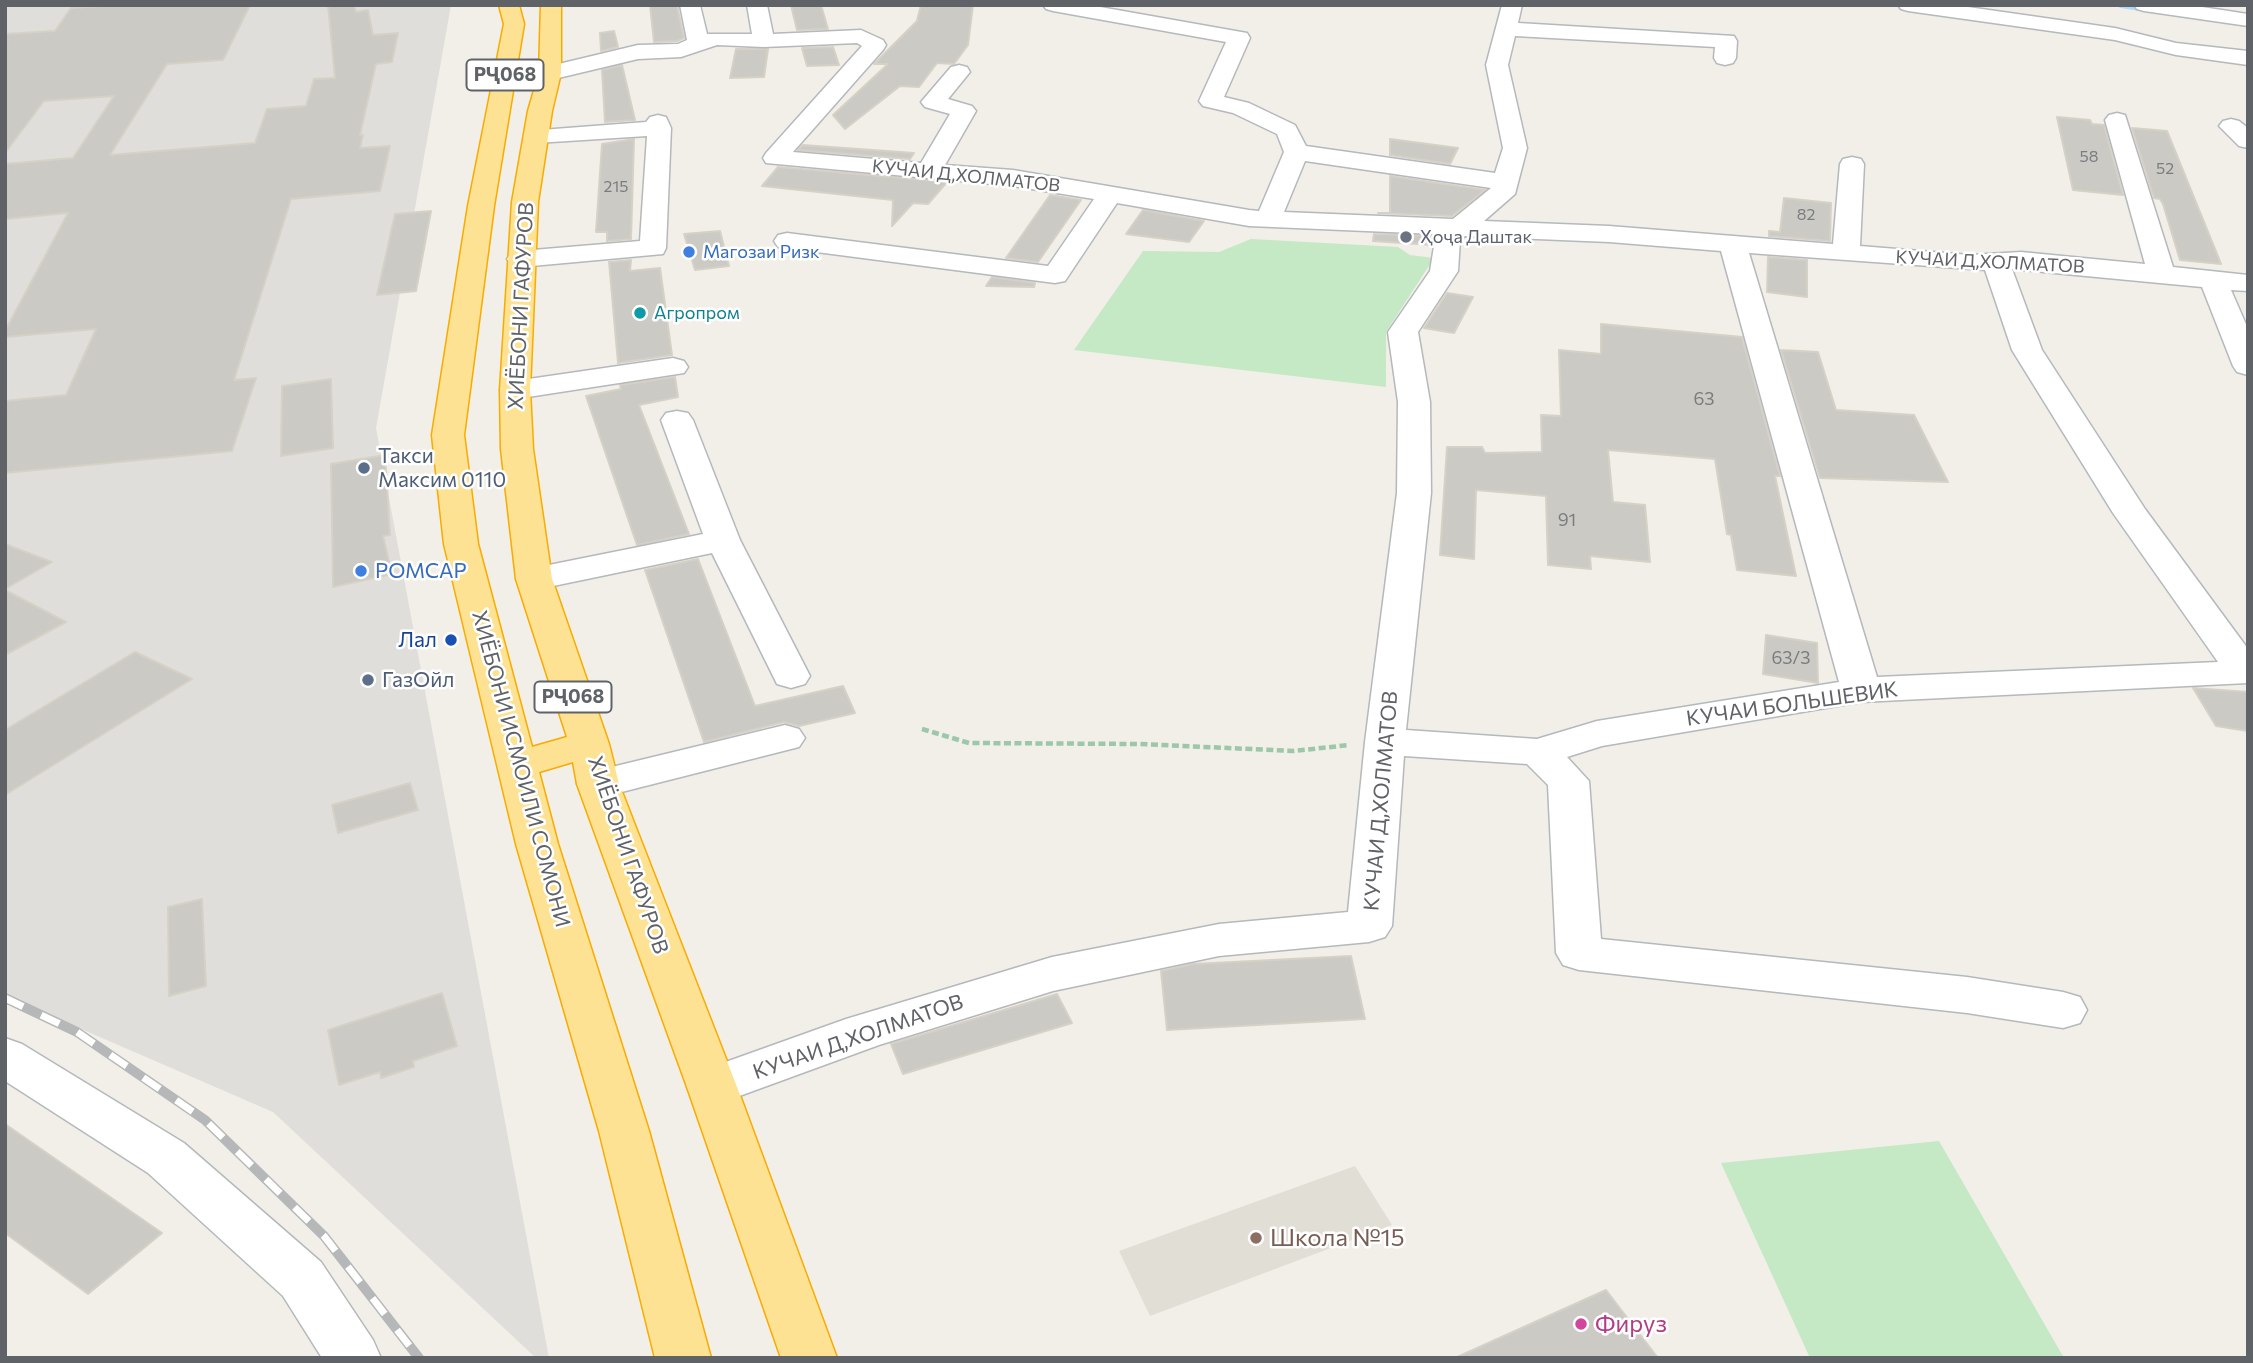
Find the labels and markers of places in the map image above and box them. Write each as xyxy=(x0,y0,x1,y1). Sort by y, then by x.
place label: Ҳоҷа Даштак xyxy=(1420,226,1532,248)
marker: Ҳоҷа Даштак xyxy=(1398,229,1414,245)
place label: Магозаи Ризк xyxy=(703,241,820,263)
marker: Магозаи Ризк xyxy=(681,244,697,260)
place label: Агропром xyxy=(654,302,740,324)
marker: Агропром xyxy=(632,305,648,321)
place label: Такси Максим 0110 xyxy=(378,443,506,493)
marker: Такси Максим 0110 xyxy=(356,460,372,476)
place label: РОМСАР xyxy=(375,558,467,584)
marker: РОМСАР xyxy=(353,563,369,579)
place label: Лал xyxy=(398,627,437,653)
marker: Лал xyxy=(443,632,459,648)
place label: ГазОйл xyxy=(382,667,454,693)
marker: ГазОйл xyxy=(360,672,376,688)
place label: Школа №15 xyxy=(1270,1224,1405,1252)
marker: Школа №15 xyxy=(1248,1230,1264,1246)
place label: Фируз xyxy=(1595,1310,1667,1338)
marker: Фируз xyxy=(1573,1316,1589,1332)

